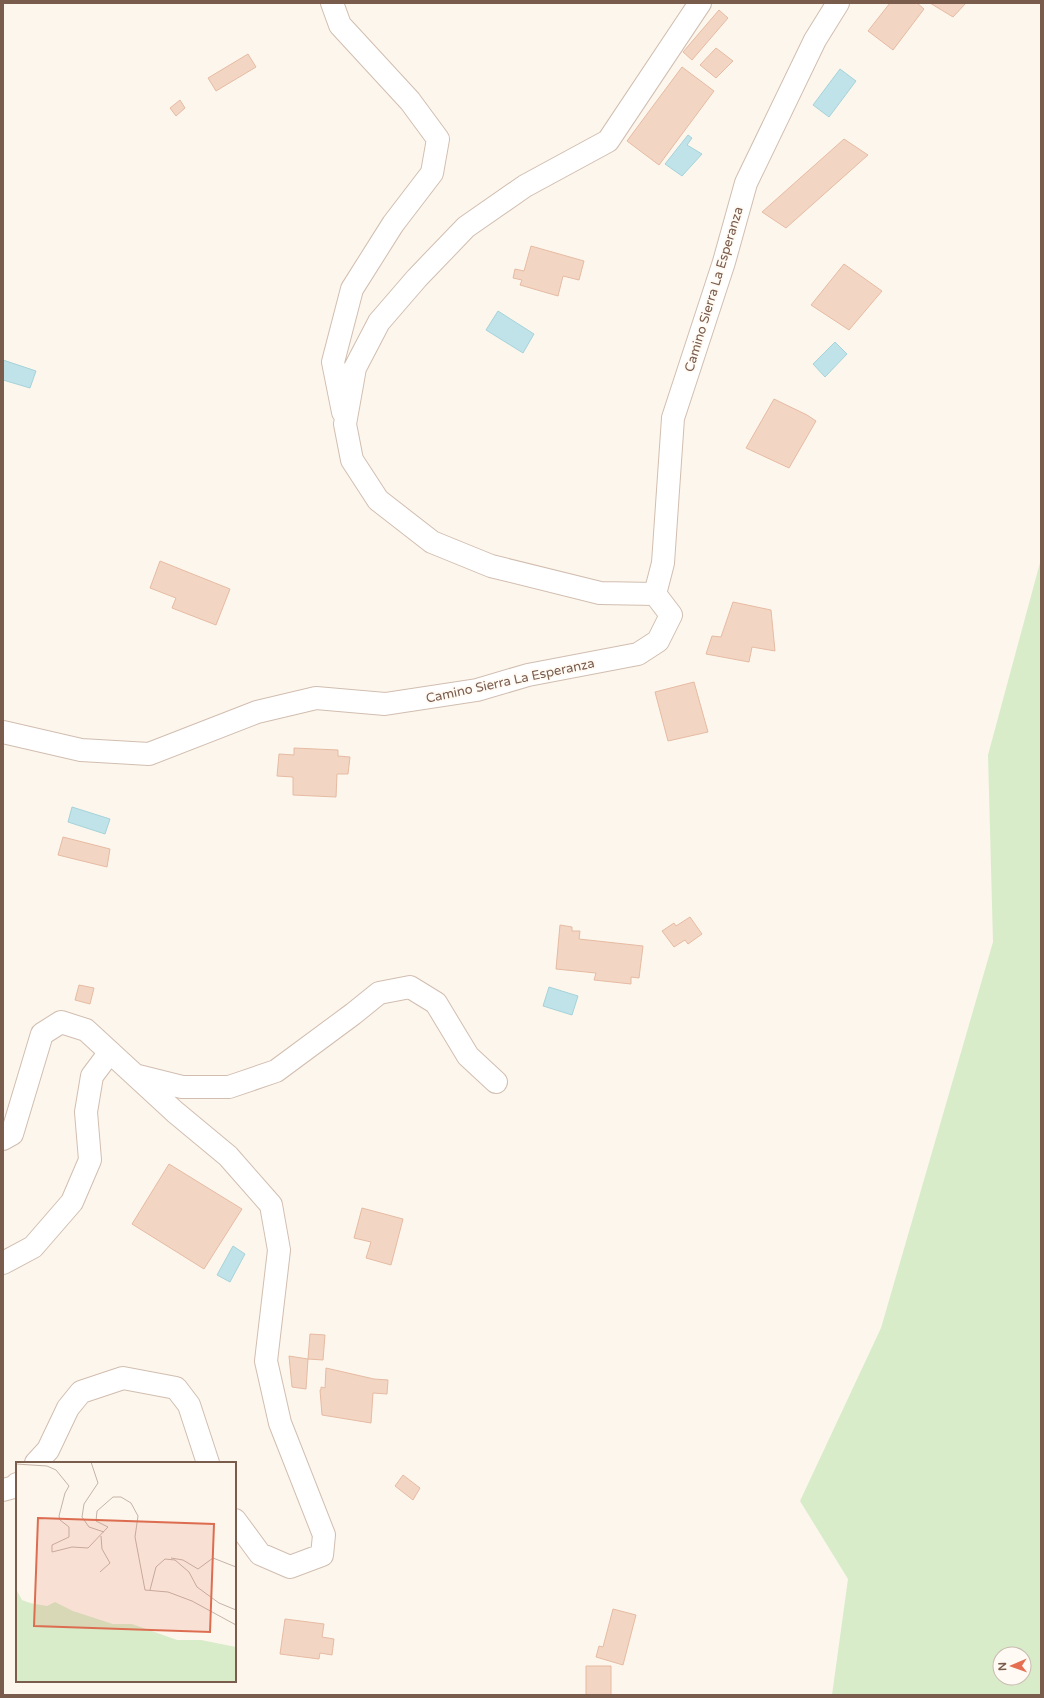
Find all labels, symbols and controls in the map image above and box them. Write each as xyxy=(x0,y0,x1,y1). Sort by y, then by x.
street label: Camino Sierra La Esperanza xyxy=(681,205,747,374)
street label: Camino Sierra La Esperanza xyxy=(424,655,596,707)
inset map xyxy=(16,1462,236,1682)
north arrow xyxy=(992,1646,1032,1686)
text: N xyxy=(996,1662,1009,1671)

